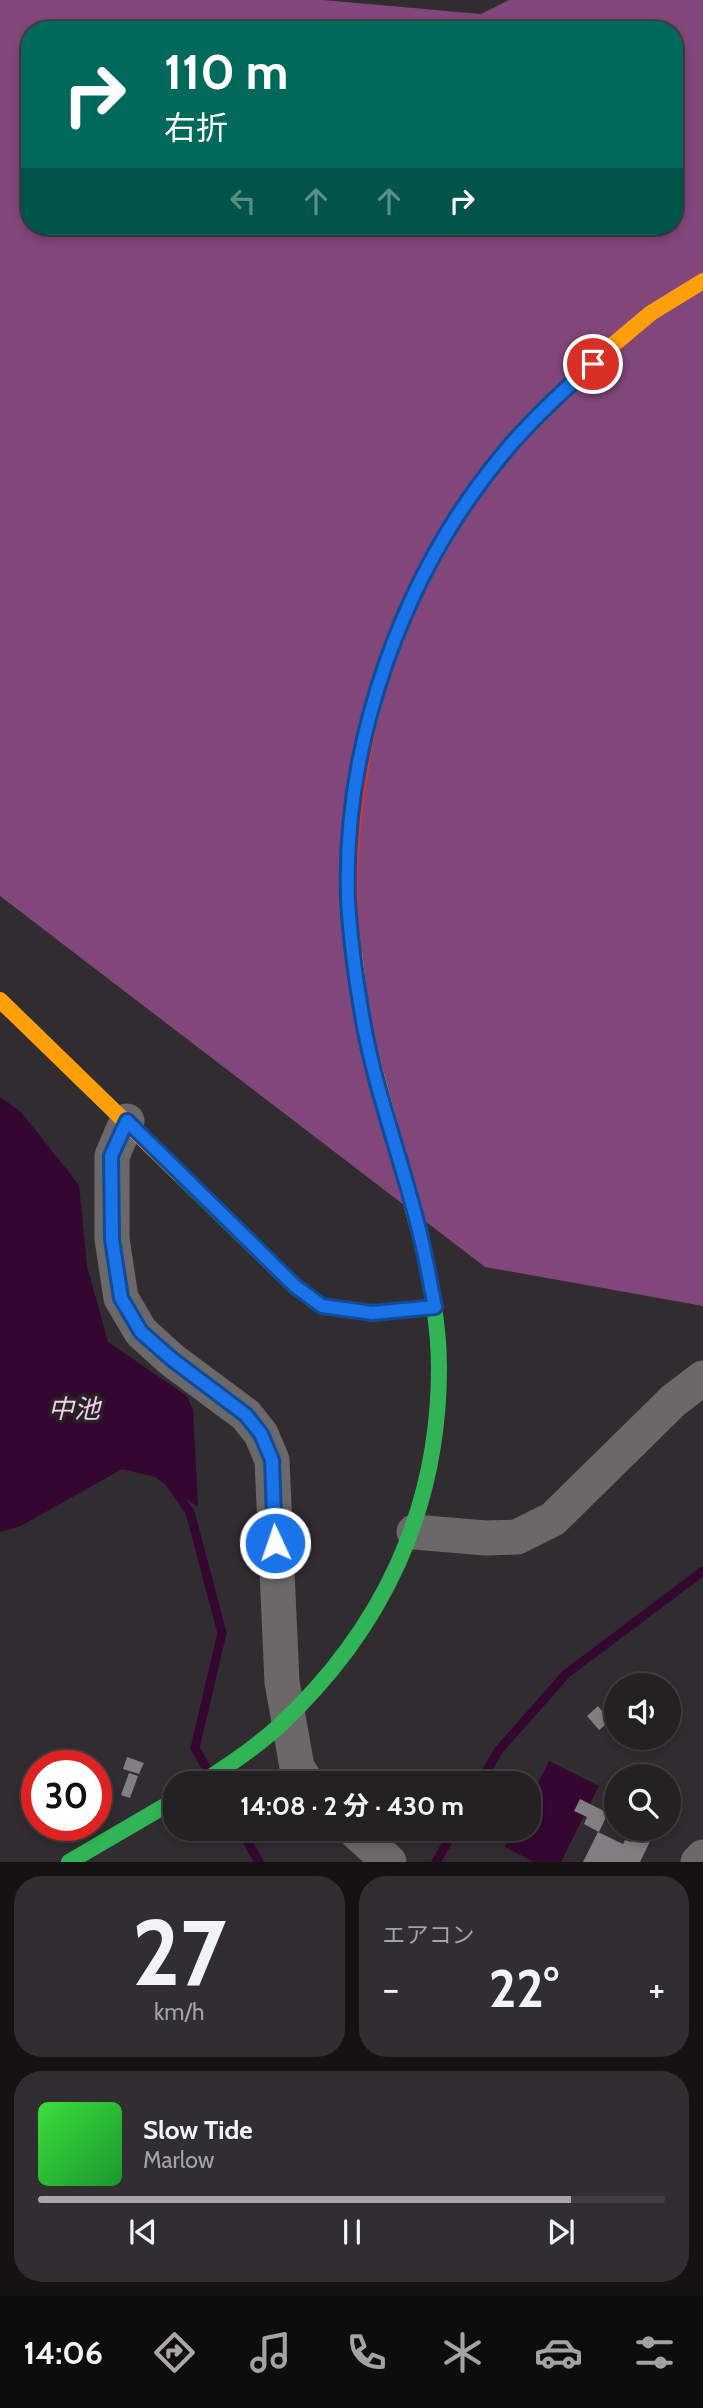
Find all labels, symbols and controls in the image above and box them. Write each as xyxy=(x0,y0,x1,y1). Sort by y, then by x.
text: 110 m xyxy=(164,42,288,101)
icon: right xyxy=(49,49,140,140)
text: 右折 xyxy=(164,108,228,147)
icon: left xyxy=(224,182,262,220)
icon: ahead xyxy=(297,182,335,220)
icon: ahead xyxy=(370,182,408,220)
icon: right xyxy=(443,182,481,220)
pin xyxy=(563,334,623,394)
icon: arrive xyxy=(574,345,612,383)
water label: 中池 xyxy=(48,1393,103,1425)
position arrow xyxy=(238,1506,312,1580)
map controls xyxy=(604,1673,681,1841)
button: sound xyxy=(604,1673,681,1750)
speed limit sign: 30 xyxy=(21,1750,112,1841)
button: search xyxy=(604,1764,681,1841)
text: 14:08 · 2 分 · 430 m xyxy=(240,1790,464,1822)
text: 27 xyxy=(132,1897,227,2008)
text: エアコン xyxy=(383,1921,475,1949)
text: 22° xyxy=(489,1957,559,2020)
text: − xyxy=(383,1965,399,2012)
text: + xyxy=(648,1965,665,2012)
text: km/h xyxy=(154,1998,204,2026)
text: Slow Tide xyxy=(143,2114,253,2146)
text: Marlow xyxy=(143,2146,214,2174)
icon: previous xyxy=(124,2213,162,2251)
icon: pause xyxy=(333,2213,371,2251)
icon: next xyxy=(542,2213,580,2251)
icon: directions xyxy=(150,2328,199,2377)
icon: music xyxy=(246,2328,295,2377)
icon: phone xyxy=(342,2328,391,2377)
icon: climate xyxy=(438,2328,487,2377)
icon: car xyxy=(534,2328,583,2377)
icon: filters xyxy=(630,2328,679,2377)
text: 14:06 xyxy=(24,2333,103,2372)

